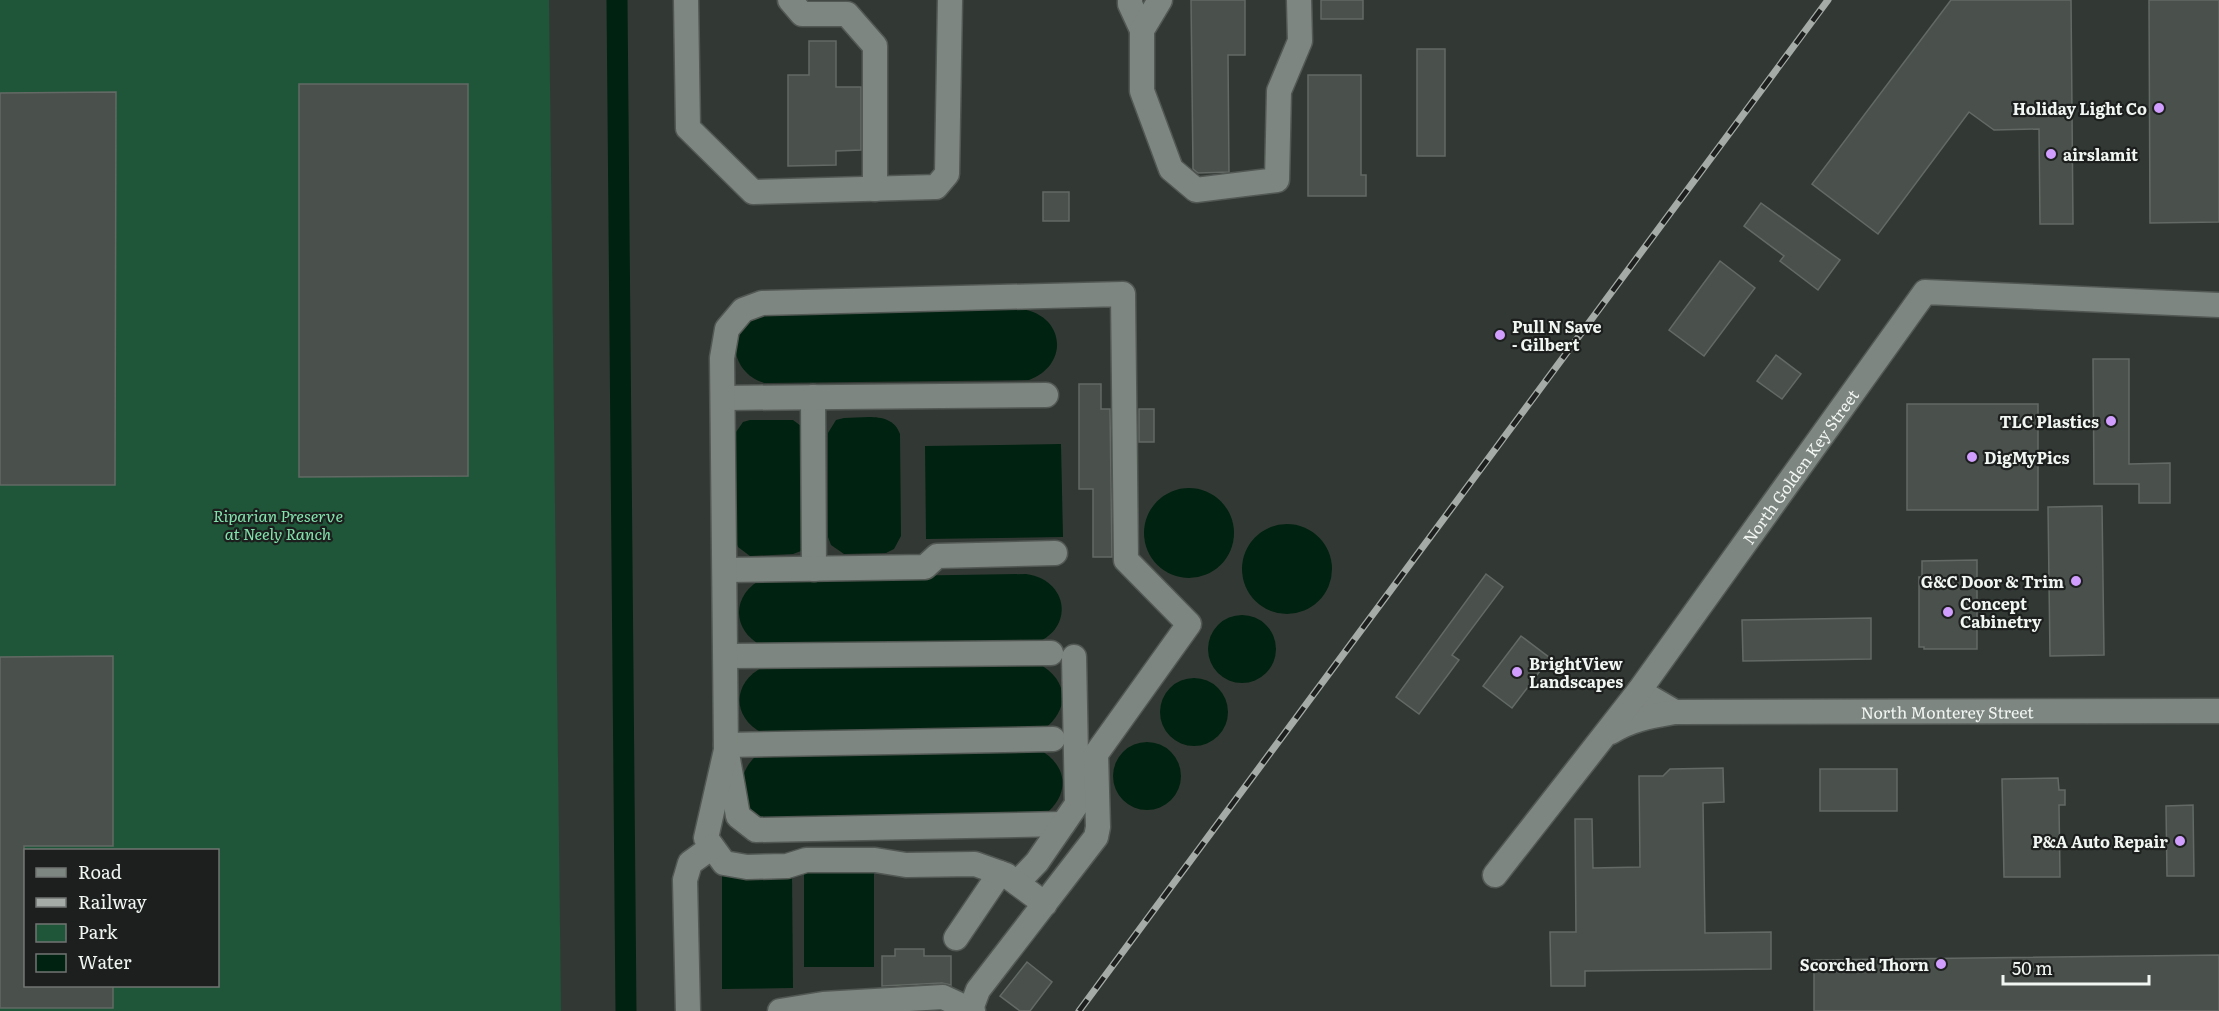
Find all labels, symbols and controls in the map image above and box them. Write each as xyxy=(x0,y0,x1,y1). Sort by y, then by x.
place label: Holiday Light Co xyxy=(2012,96,2147,120)
marker: Holiday Light Co xyxy=(2152,101,2166,115)
place label: airslamit xyxy=(2063,142,2138,166)
marker: airslamit xyxy=(2044,147,2058,161)
place label: Pull N Save - Gilbert xyxy=(1512,314,1602,356)
marker: Pull N Save - Gilbert xyxy=(1493,328,1507,342)
street label: North Golden Key Street xyxy=(1736,384,1864,549)
place label: TLC Plastics xyxy=(1999,409,2099,433)
marker: TLC Plastics xyxy=(2104,414,2118,428)
place label: DigMyPics xyxy=(1984,445,2070,469)
marker: DigMyPics xyxy=(1965,450,1979,464)
park label: Riparian Preserve at Neely Ranch xyxy=(213,503,343,545)
place label: G&C Door & Trim xyxy=(1921,569,2064,593)
marker: G&C Door & Trim xyxy=(2069,574,2083,588)
place label: Concept Cabinetry xyxy=(1960,591,2042,633)
marker: Concept Cabinetry xyxy=(1941,605,1955,619)
place label: BrightView Landscapes xyxy=(1529,651,1623,693)
marker: BrightView Landscapes xyxy=(1510,665,1524,679)
street label: North Monterey Street xyxy=(1861,699,2034,724)
place label: P&A Auto Repair xyxy=(2032,829,2168,853)
marker: P&A Auto Repair xyxy=(2173,834,2187,848)
legend xyxy=(24,849,219,987)
text: Road xyxy=(78,858,122,885)
text: Railway xyxy=(78,888,147,915)
text: Park xyxy=(78,918,119,945)
text: Water xyxy=(78,948,132,975)
scale bar xyxy=(2003,948,2148,986)
place label: Scorched Thorn xyxy=(1800,952,1929,976)
text: 50 m xyxy=(2012,954,2053,981)
marker: Scorched Thorn xyxy=(1934,957,1948,971)

